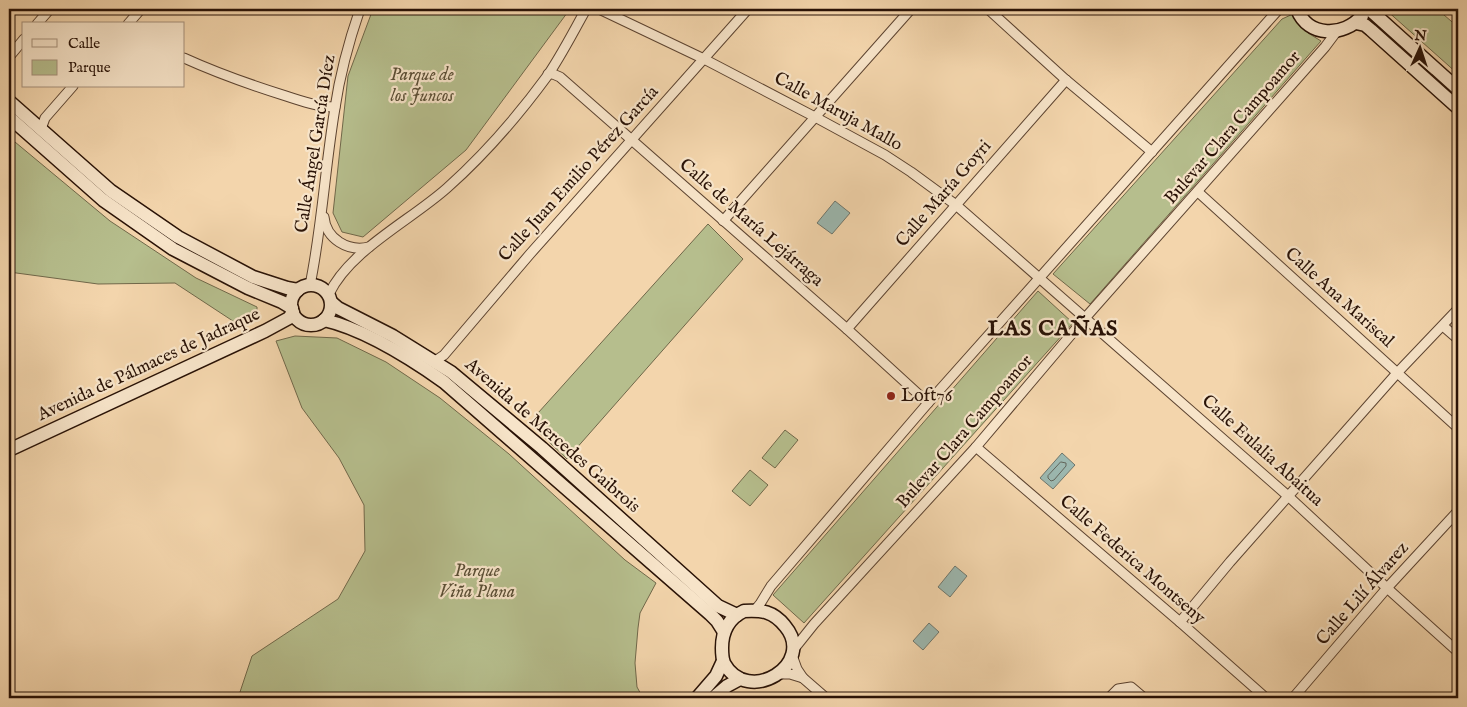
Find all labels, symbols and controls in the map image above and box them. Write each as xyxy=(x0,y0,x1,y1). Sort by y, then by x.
legend xyxy=(22,22,185,88)
north arrow xyxy=(1394,22,1444,72)
text: N xyxy=(1413,27,1427,45)
text: Calle xyxy=(68,34,100,53)
street label: Bulevar Clara Campoamor xyxy=(1160,46,1306,210)
street label: Calle Ángel García Díez xyxy=(289,53,341,235)
text: Parque xyxy=(68,58,111,77)
park label: Parque de los Juncos xyxy=(390,64,454,108)
street label: Calle Maruja Mallo xyxy=(770,67,907,157)
street label: Calle Juan Emilio Pérez García xyxy=(494,81,664,267)
street label: Calle María Goyri xyxy=(891,136,997,252)
street label: Calle de María Lejárraga xyxy=(674,154,828,292)
street label: Calle Ana Mariscal xyxy=(1280,243,1398,353)
street label: Avenida de Pálmaces de Jadraque xyxy=(33,303,264,427)
district label: LAS CAÑAS xyxy=(988,315,1118,343)
street label: Bulevar Clara Campoamor xyxy=(892,350,1038,514)
street label: Avenida de Mercedes Gaibrois xyxy=(459,353,644,518)
place label: Loft76 xyxy=(901,385,953,408)
marker: Loft76 xyxy=(885,390,897,402)
street label: Calle Eulalia Abaitua xyxy=(1196,390,1328,512)
street label: Calle Federica Montseny xyxy=(1054,490,1210,630)
street label: Calle Lilí Álvarez xyxy=(1310,536,1414,650)
park label: Parque Viña Plana xyxy=(439,560,515,604)

